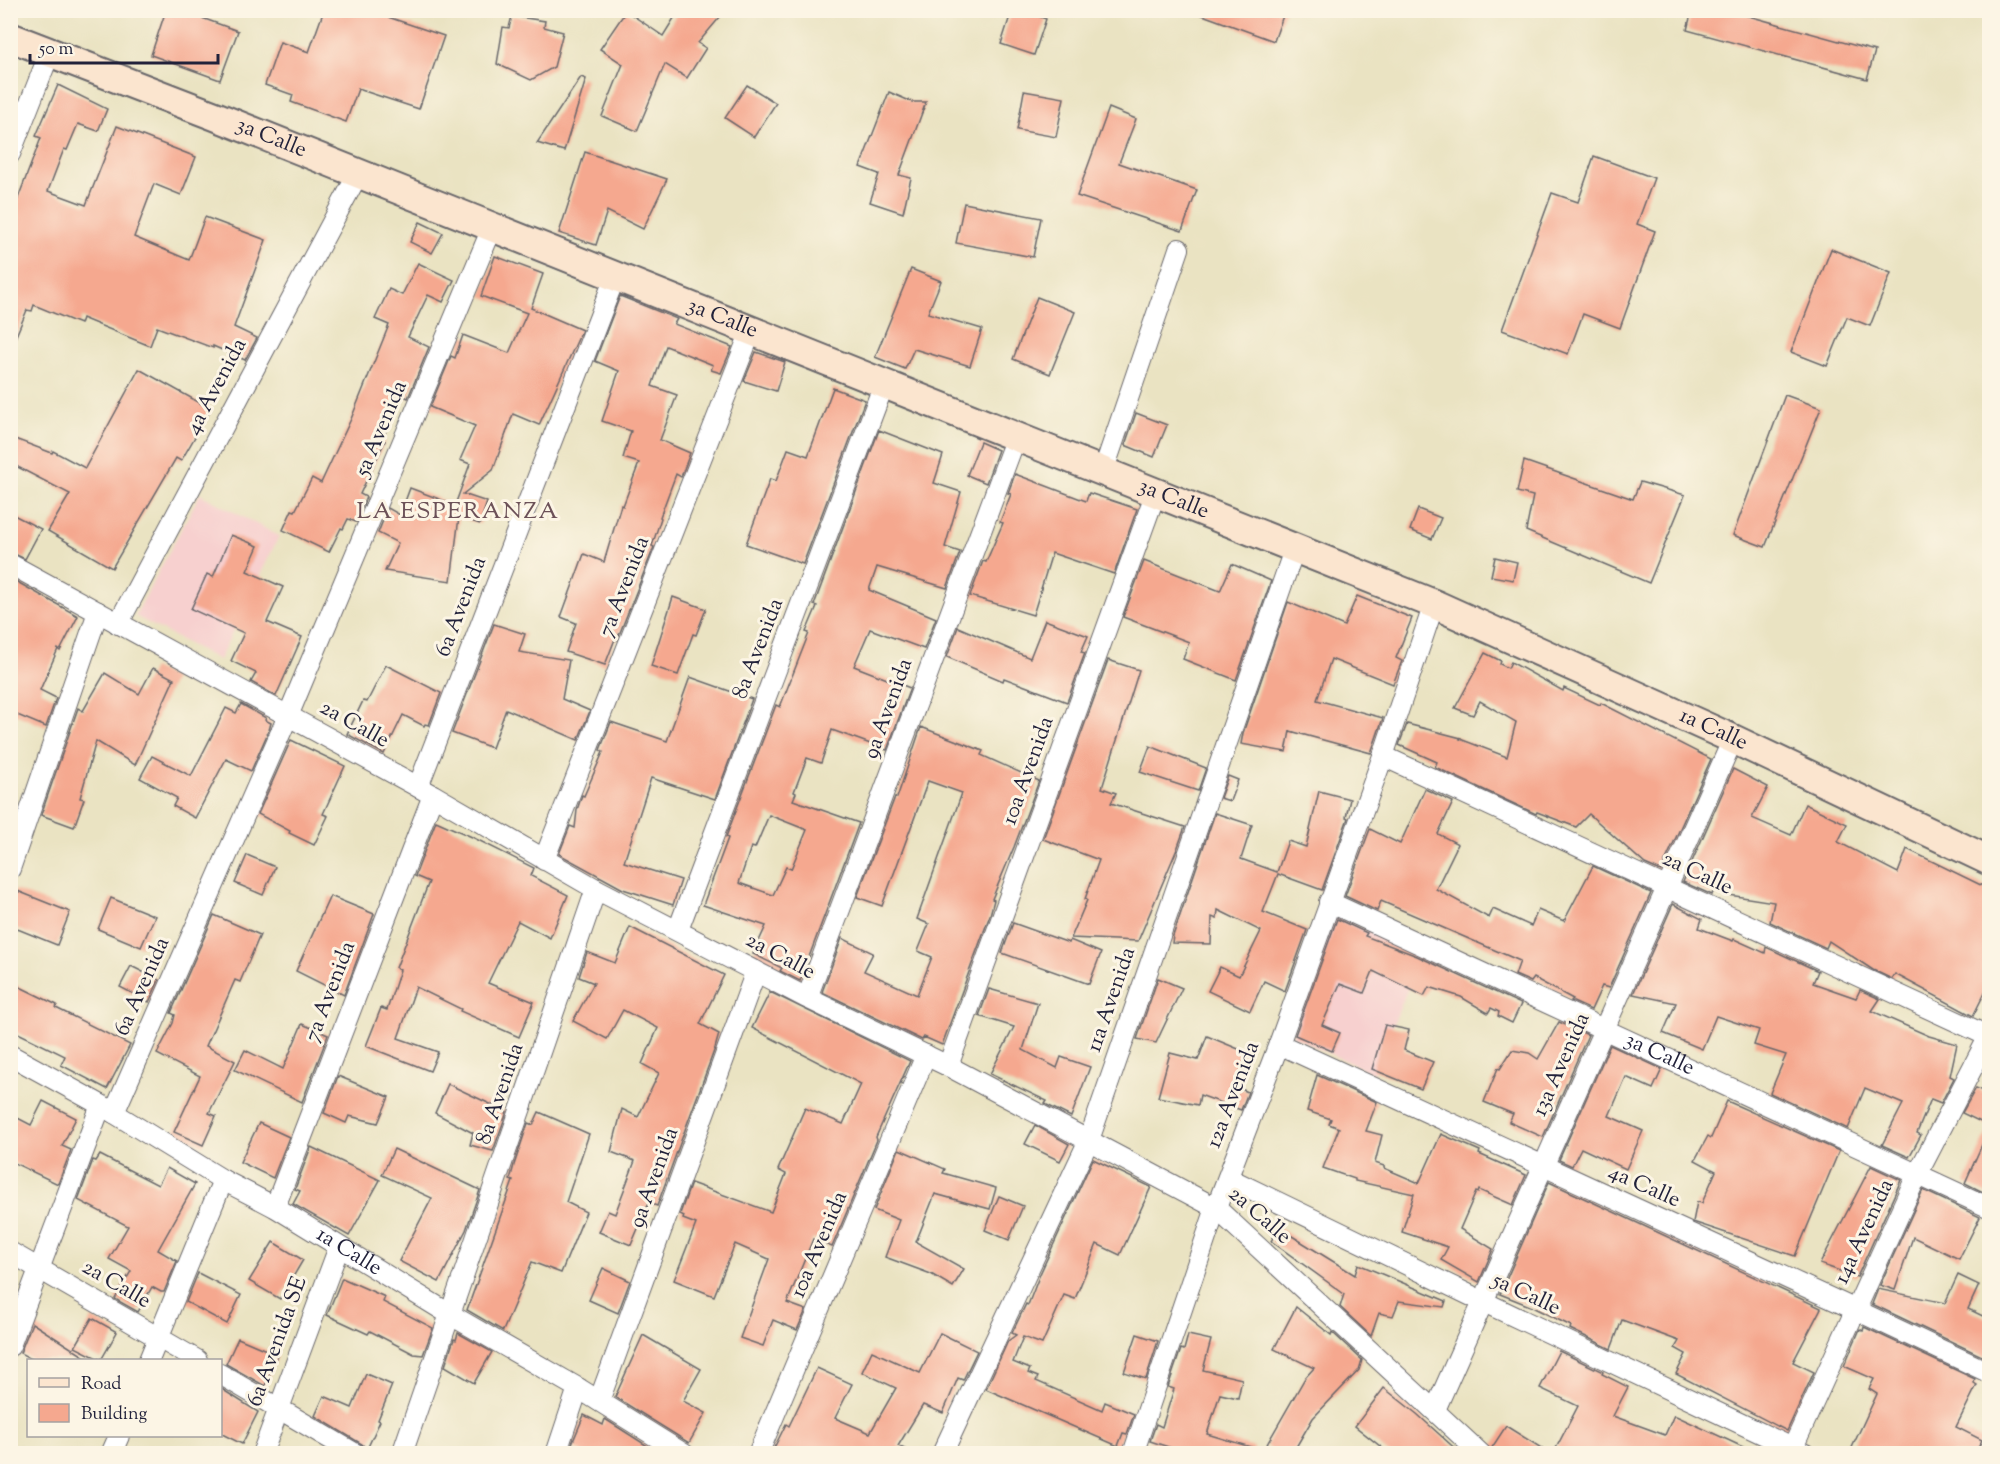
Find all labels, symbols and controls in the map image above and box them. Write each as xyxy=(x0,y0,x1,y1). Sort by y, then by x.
scale bar xyxy=(30,27,218,65)
text: 50 m xyxy=(38,37,74,63)
street label: 3a Calle xyxy=(231,110,311,167)
street label: 3a Calle xyxy=(682,290,762,348)
street label: 4a Avenida xyxy=(178,333,256,441)
street label: 5a Avenida xyxy=(347,376,417,484)
street label: 3a Calle xyxy=(1133,471,1213,528)
district label: LA ESPERANZA xyxy=(357,495,559,529)
street label: 7a Avenida xyxy=(591,532,659,642)
street label: 6a Avenida xyxy=(428,552,496,662)
street label: 8a Avenida xyxy=(725,594,793,704)
street label: 9a Avenida xyxy=(856,654,922,764)
street label: 2a Calle xyxy=(313,693,395,757)
street label: 1a Calle xyxy=(1674,701,1753,760)
street label: 10a Avenida xyxy=(995,712,1063,830)
street label: 2a Calle xyxy=(1656,844,1738,904)
street label: 2a Calle xyxy=(739,925,821,989)
street label: 6a Avenida xyxy=(107,932,179,1042)
street label: 7a Avenida xyxy=(297,937,365,1047)
street label: 11a Avenida xyxy=(1079,943,1145,1057)
street label: 13a Avenida xyxy=(1525,1008,1599,1122)
street label: 3a Calle xyxy=(1619,1025,1699,1085)
street label: 12a Avenida xyxy=(1199,1037,1269,1153)
street label: 8a Avenida xyxy=(469,1039,533,1149)
street label: 9a Avenida xyxy=(622,1123,688,1233)
street label: 4a Calle xyxy=(1603,1157,1685,1217)
street label: 14a Avenida xyxy=(1827,1174,1903,1290)
street label: 2a Calle xyxy=(1220,1179,1298,1253)
street label: 10a Avenida xyxy=(783,1187,857,1303)
street label: 1a Calle xyxy=(309,1220,388,1285)
street label: 2a Calle xyxy=(76,1252,156,1318)
street label: 5a Calle xyxy=(1485,1264,1565,1325)
street label: 6a Avenida SE xyxy=(240,1272,316,1412)
legend xyxy=(27,1359,222,1437)
text: Road xyxy=(81,1372,121,1398)
text: Building xyxy=(81,1402,147,1428)

